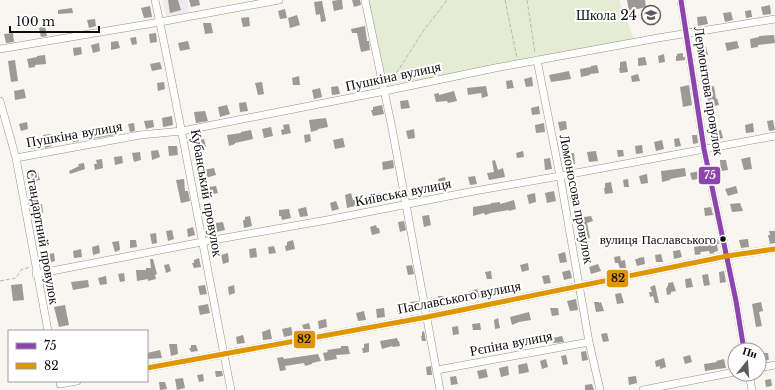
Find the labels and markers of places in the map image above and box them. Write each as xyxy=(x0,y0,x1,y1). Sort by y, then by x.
school or university icon: Школа 24 xyxy=(640,4,662,26)
place label: Школа 24 xyxy=(576,6,637,24)
place label: вулиця Паславського xyxy=(600,231,716,248)
marker: вулиця Паславського xyxy=(718,234,728,244)

